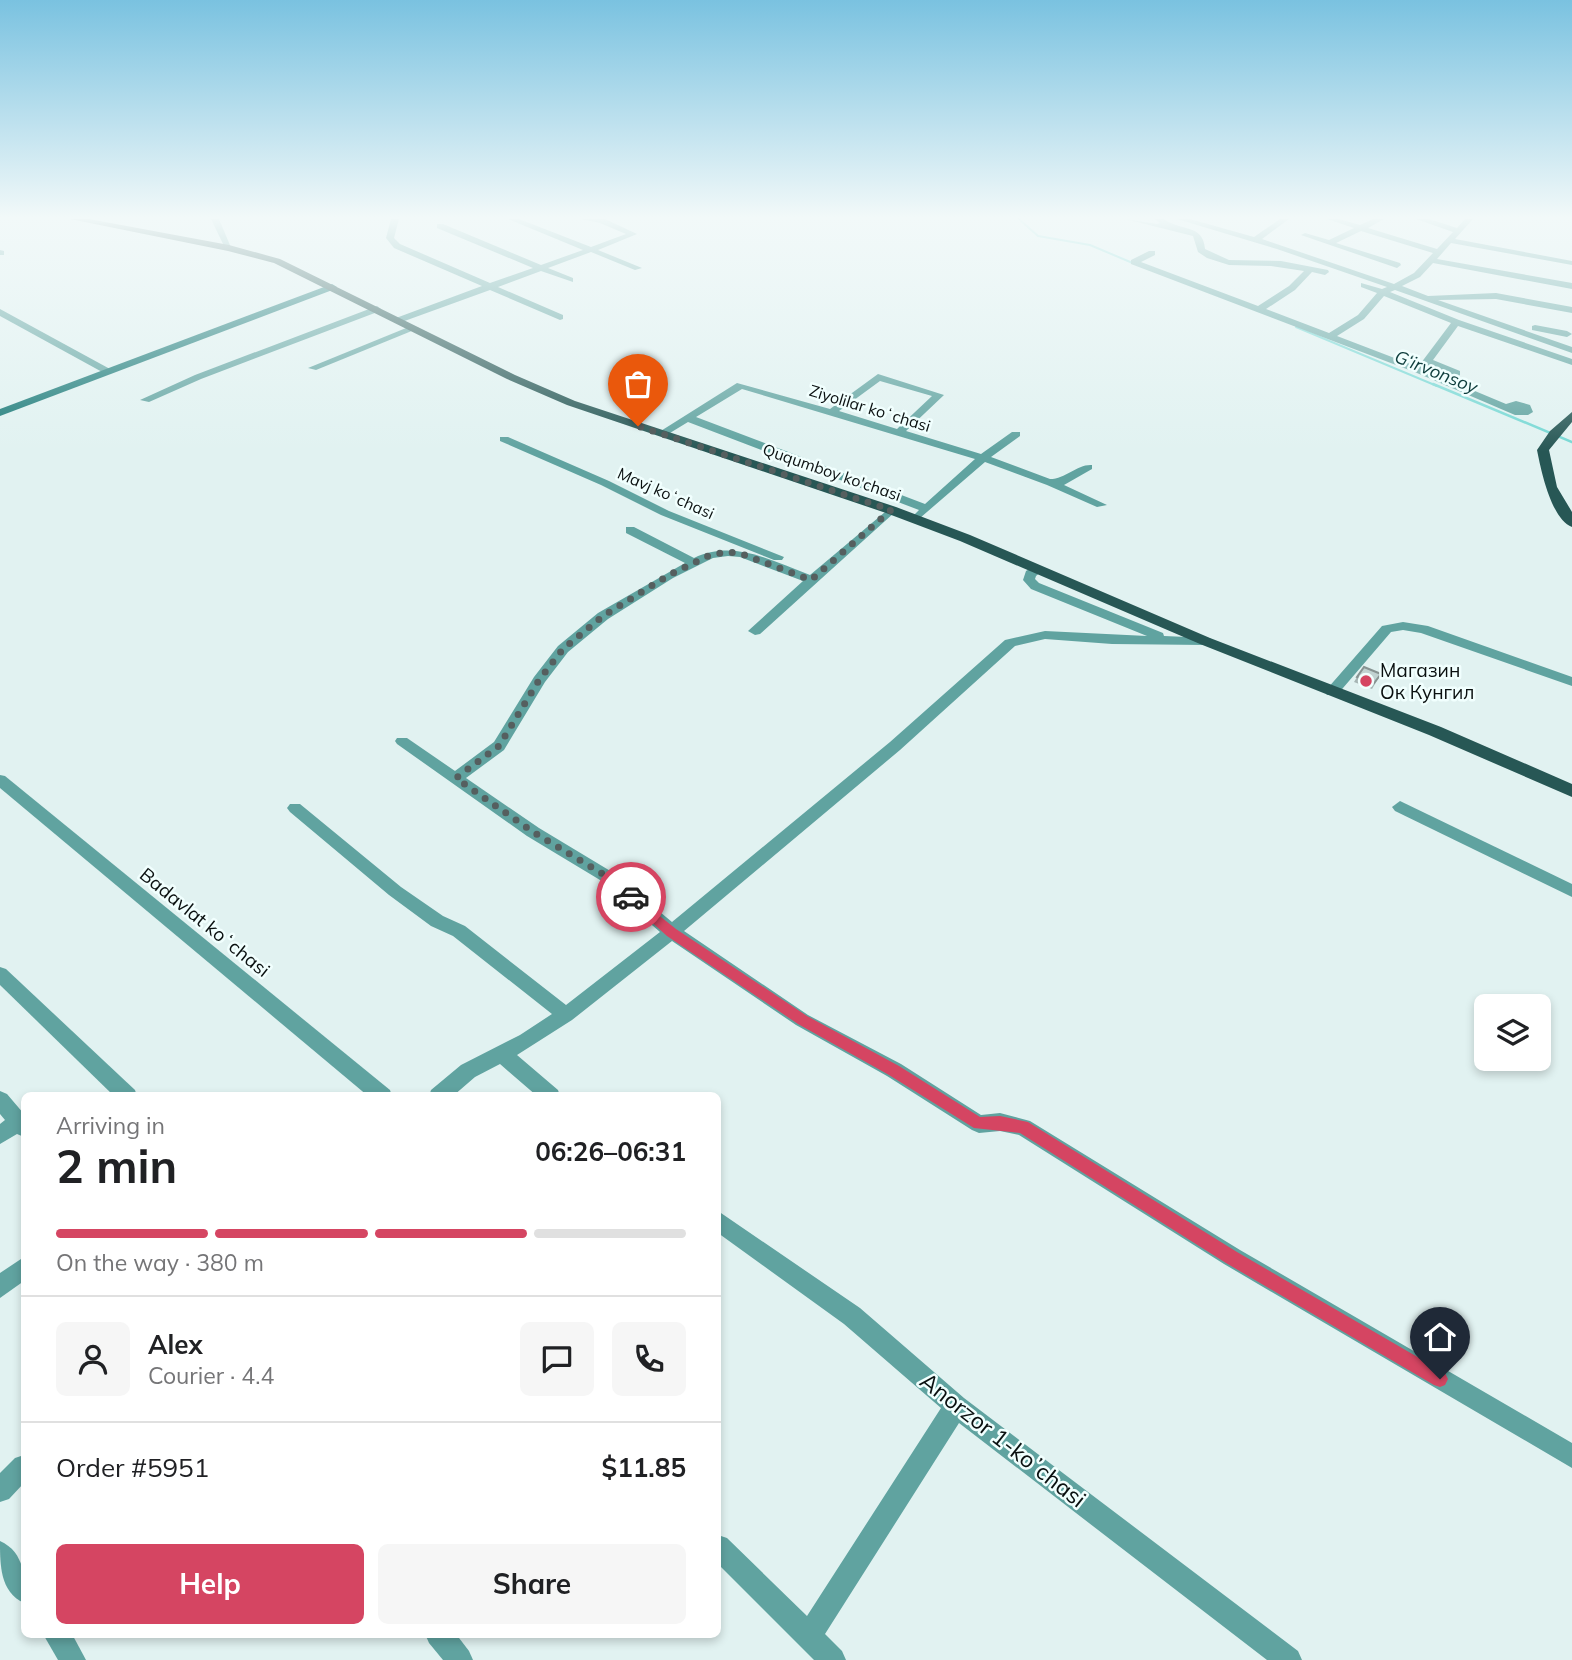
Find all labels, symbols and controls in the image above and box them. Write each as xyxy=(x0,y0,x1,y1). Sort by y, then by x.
water label: G‘irvonsoy xyxy=(1391,345,1482,399)
pin xyxy=(608,354,668,426)
icon: bag xyxy=(619,365,657,403)
street label: Ziyolilar koʻchasi xyxy=(807,380,933,436)
street label: Ququmboy ko'chasi xyxy=(760,439,904,505)
street label: Mavj koʻchasi xyxy=(615,463,717,523)
place label: Магазин Ок Кунгил xyxy=(1380,658,1474,704)
marker: Магазин Ок Кунгил xyxy=(1358,673,1374,689)
street label: Badavlat koʻchasi xyxy=(135,862,275,982)
courier xyxy=(596,862,666,932)
icon: car xyxy=(612,878,650,916)
map controls xyxy=(1474,994,1551,1071)
button: layers xyxy=(1474,994,1551,1071)
text: Arriving in xyxy=(56,1111,165,1140)
text: 06:26–06:31 xyxy=(535,1135,686,1168)
text: 2 min xyxy=(56,1137,177,1195)
text: On the way · 380 m xyxy=(56,1248,264,1277)
pin xyxy=(1410,1307,1470,1379)
icon: home xyxy=(1421,1318,1459,1356)
button: person xyxy=(56,1322,130,1396)
button: chat xyxy=(520,1322,594,1396)
button: phone xyxy=(612,1322,686,1396)
text: Alex xyxy=(148,1328,203,1361)
text: Courier · 4.4 xyxy=(148,1361,274,1390)
street label: Аnorzor 1-koʼchasi xyxy=(915,1366,1092,1513)
text: Order #5951 xyxy=(56,1451,209,1484)
text: $11.85 xyxy=(602,1451,686,1484)
button: Help xyxy=(56,1544,364,1624)
button: Share xyxy=(378,1544,686,1624)

